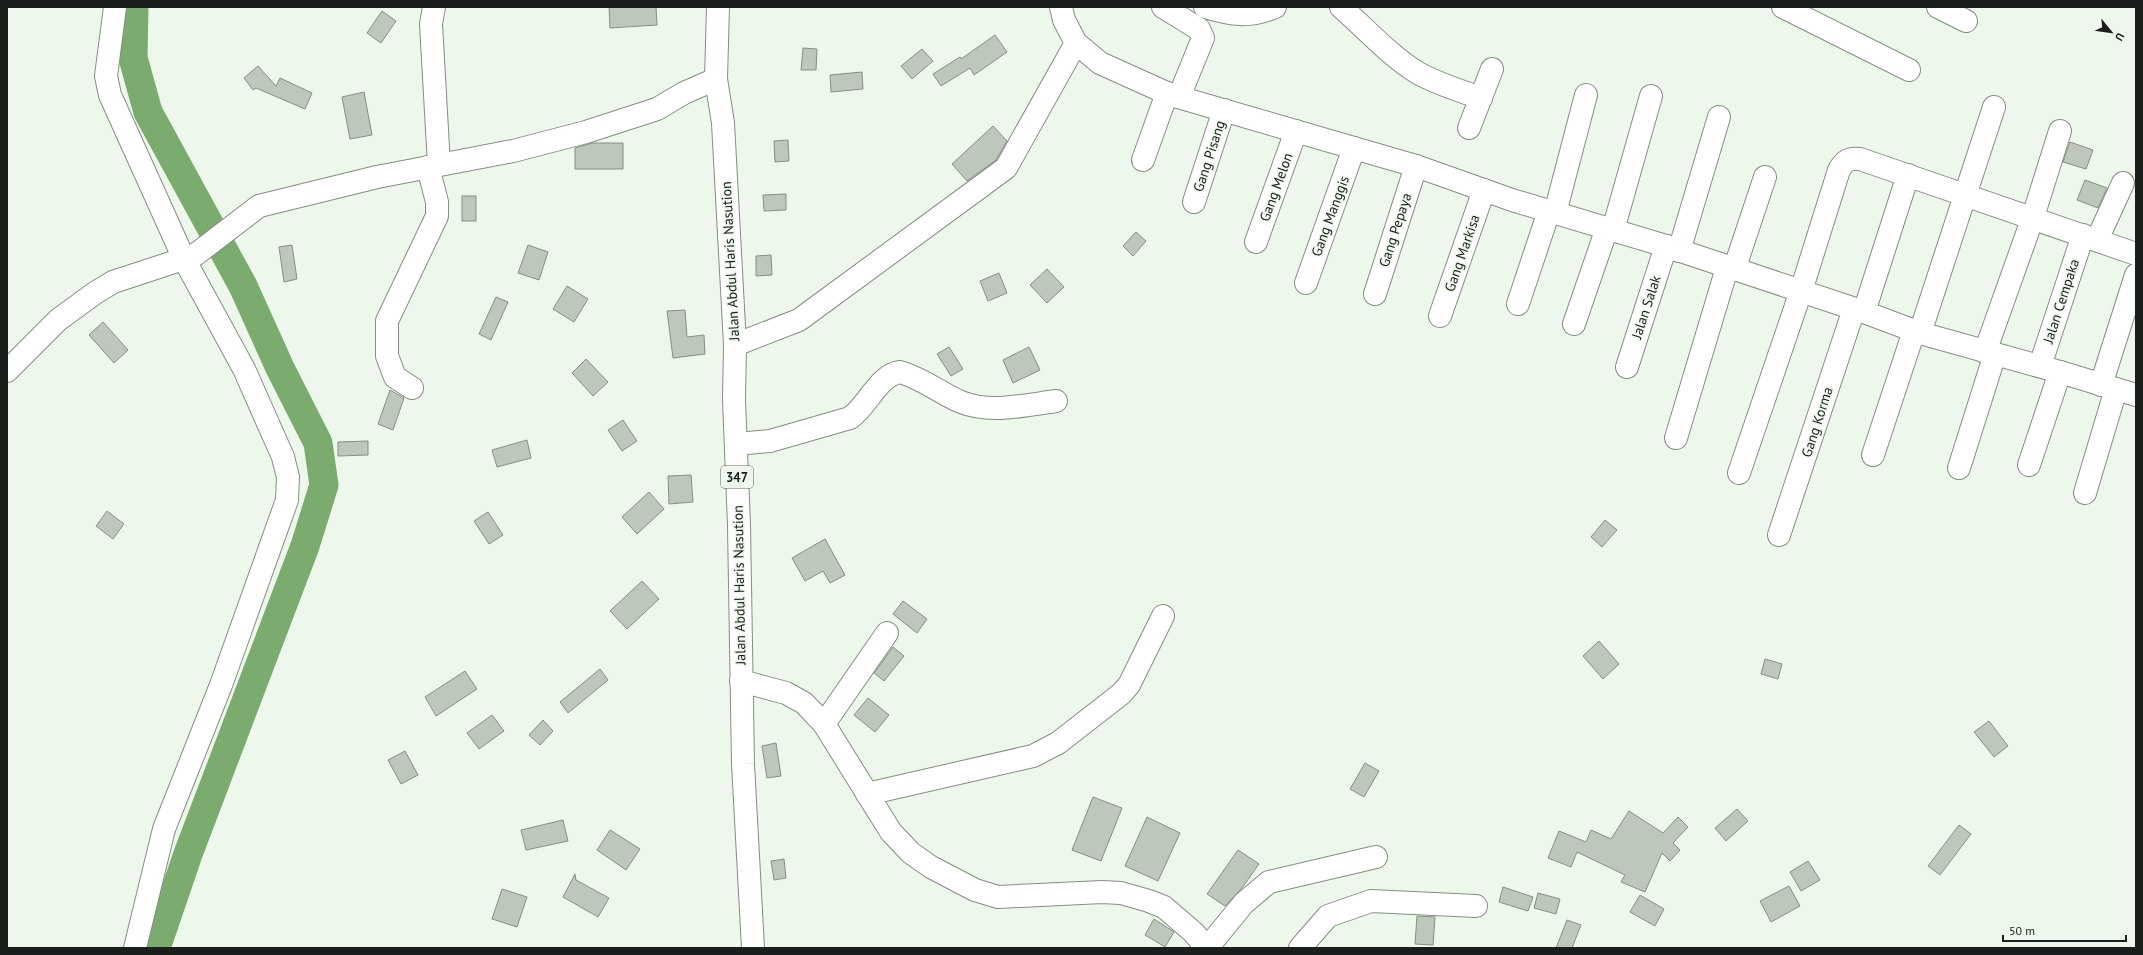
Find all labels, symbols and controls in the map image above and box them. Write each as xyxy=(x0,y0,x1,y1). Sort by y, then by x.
north arrow xyxy=(2091,12,2131,52)
text: U xyxy=(2112,30,2128,43)
street label: Gang Pisang xyxy=(1189,118,1229,194)
street label: Gang Melon xyxy=(1255,150,1297,224)
street label: Gang Manggis xyxy=(1307,173,1353,259)
street label: Jalan Abdul Haris Nasution xyxy=(717,181,743,342)
street label: Gang Pepaya xyxy=(1375,191,1415,269)
street label: Gang Markisa xyxy=(1440,212,1484,294)
street label: Jalan Cempaka xyxy=(2039,257,2083,346)
street label: Jalan Salak xyxy=(1627,273,1665,342)
street label: Gang Korma xyxy=(1797,385,1837,459)
road number: 347 xyxy=(721,466,753,488)
street label: Jalan Abdul Haris Nasution xyxy=(729,505,749,666)
scale bar xyxy=(2003,917,2126,943)
text: 50 m xyxy=(2009,923,2035,938)

